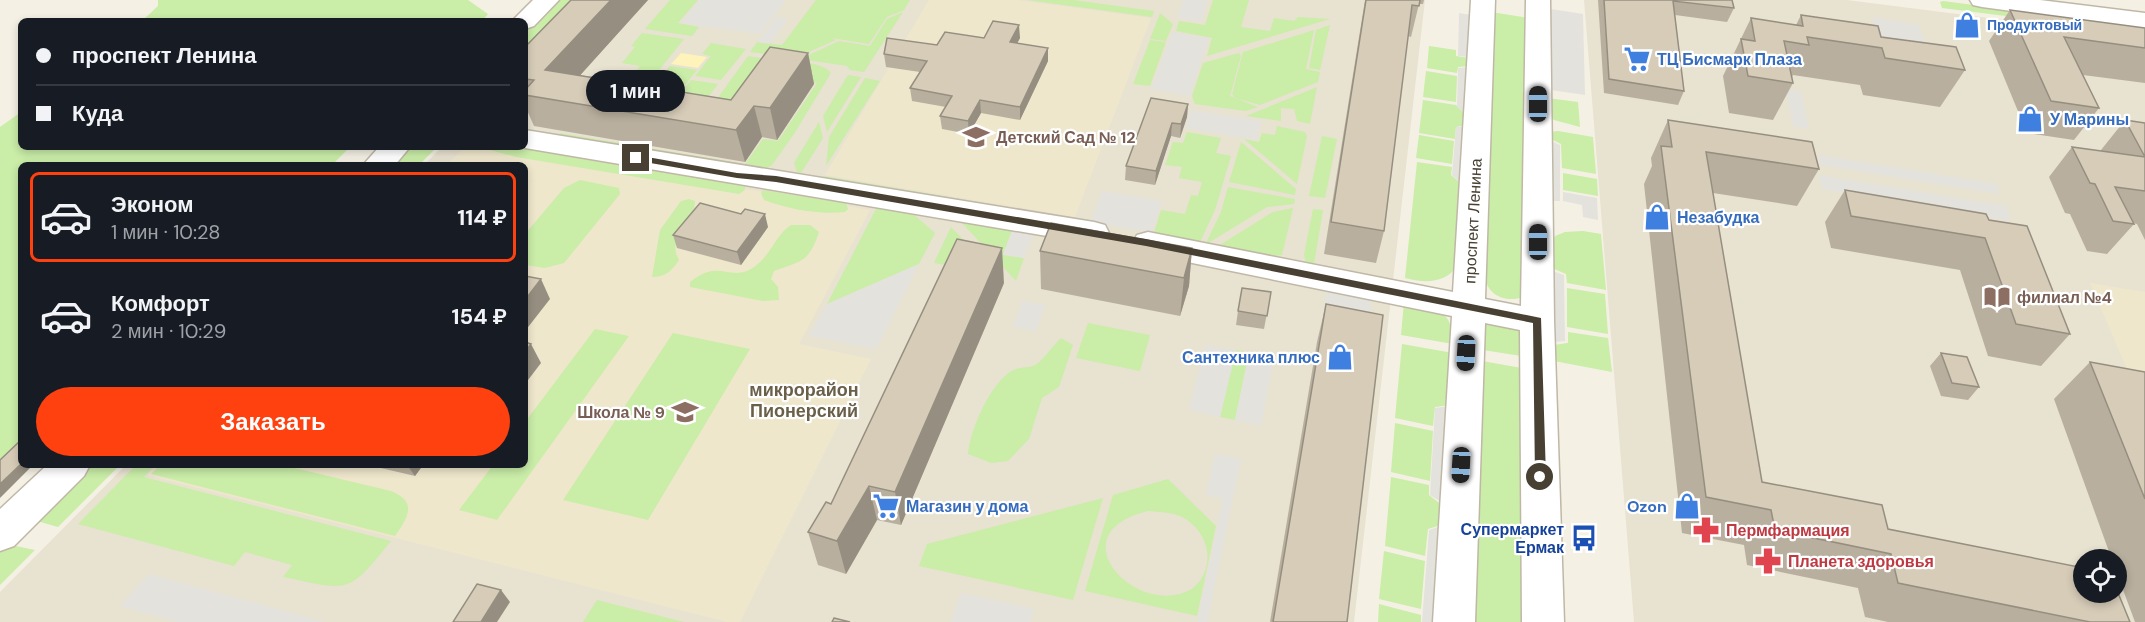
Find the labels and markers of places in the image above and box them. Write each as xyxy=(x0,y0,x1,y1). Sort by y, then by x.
shop icon: Продуктовый xyxy=(1952,10,1982,40)
place label: Продуктовый xyxy=(1987,16,2082,34)
supermarket icon: ТЦ Бисмарк Плаза xyxy=(1622,44,1652,74)
place label: ТЦ Бисмарк Плаза xyxy=(1657,49,1802,70)
shop icon: У Марины xyxy=(2015,104,2045,134)
place label: У Марины xyxy=(2050,109,2129,130)
school or university icon: Детский Сад № 12 xyxy=(961,122,991,152)
place label: Детский Сад № 12 xyxy=(996,127,1135,148)
shop icon: Незабудка xyxy=(1642,202,1672,232)
place label: Незабудка xyxy=(1677,207,1759,228)
library icon: филиал №4 xyxy=(1982,282,2012,312)
place label: филиал №4 xyxy=(2017,287,2112,308)
shop icon: Сантехника плюс xyxy=(1325,342,1355,372)
place label: Сантехника плюс xyxy=(1182,347,1320,368)
school or university icon: Школа № 9 xyxy=(670,397,700,427)
place label: Школа № 9 xyxy=(577,402,665,423)
supermarket icon: Магазин у дома xyxy=(871,491,901,521)
shop icon: Ozon xyxy=(1672,491,1702,521)
place label: Магазин у дома xyxy=(906,496,1028,517)
place label: Ozon xyxy=(1627,496,1667,517)
pharmacy icon: Пермфармация xyxy=(1691,515,1721,545)
place label: Супермаркет Ермак xyxy=(1461,519,1565,558)
place label: Пермфармация xyxy=(1726,520,1850,541)
bus stop icon: Супермаркет Ермак xyxy=(1569,523,1599,553)
pharmacy icon: Планета здоровья xyxy=(1753,546,1783,576)
place label: Планета здоровья xyxy=(1788,551,1934,572)

